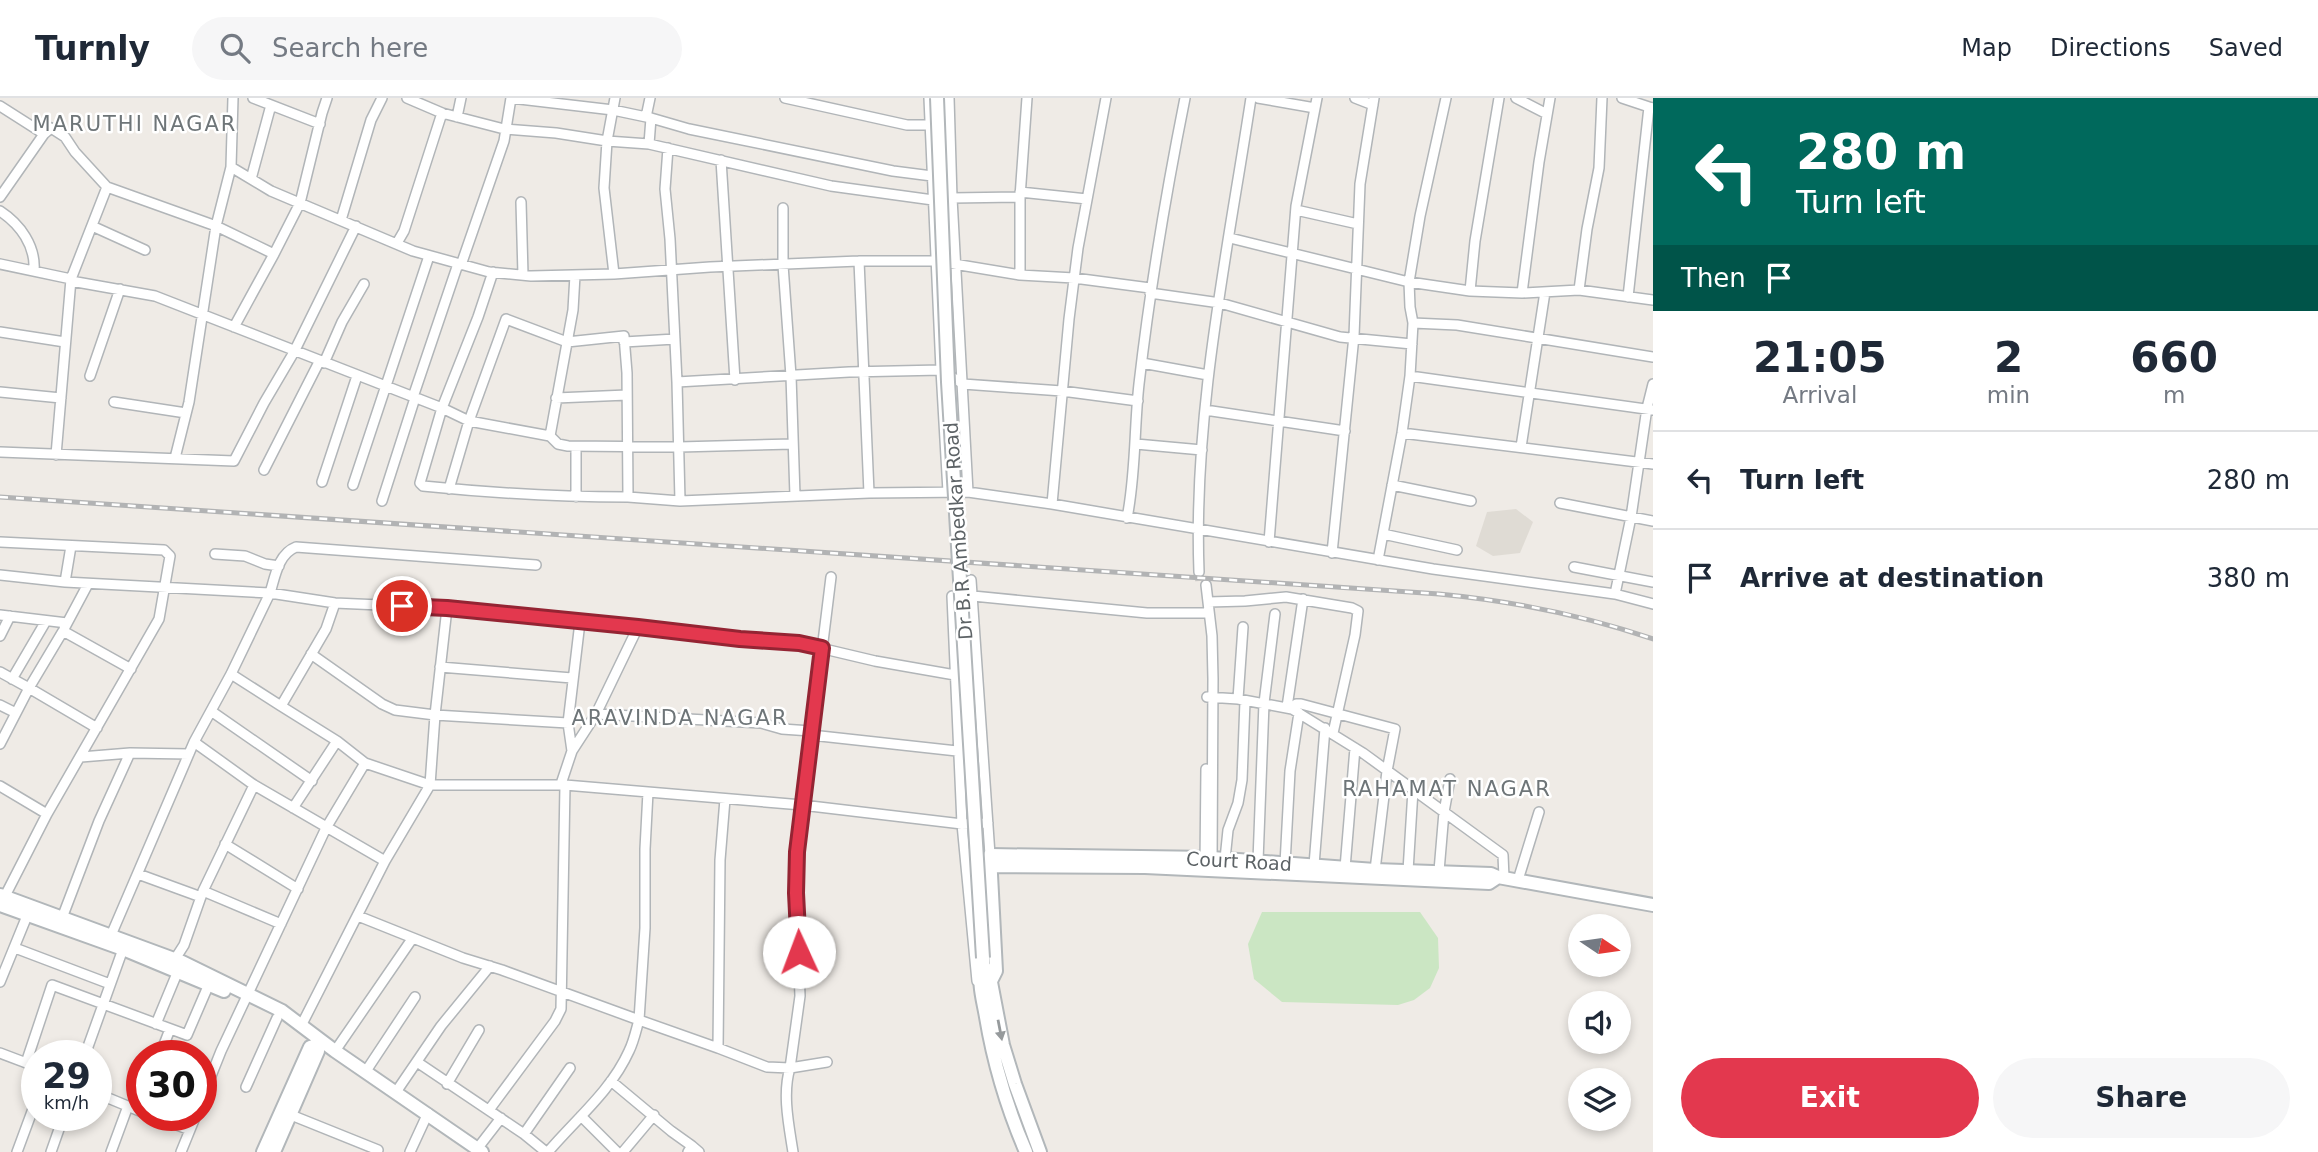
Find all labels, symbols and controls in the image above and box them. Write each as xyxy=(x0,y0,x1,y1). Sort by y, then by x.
search box xyxy=(192,17,682,80)
text: Turnly xyxy=(35,29,150,68)
icon: search xyxy=(216,29,254,67)
text: Search here xyxy=(272,33,428,63)
text: Map xyxy=(1961,34,2012,62)
text: Directions xyxy=(2050,34,2171,62)
text: Saved xyxy=(2209,34,2283,62)
district label: MARUTHI NAGAR xyxy=(33,112,237,136)
text: 280 m xyxy=(1796,124,1966,181)
icon: left xyxy=(1681,126,1772,217)
text: Turn left xyxy=(1796,183,1926,221)
icon: arrive xyxy=(1760,259,1798,297)
text: Then xyxy=(1681,263,1746,293)
text: 21:05 xyxy=(1753,333,1887,382)
text: 2 xyxy=(1994,333,2023,382)
text: 660 xyxy=(2130,333,2218,382)
text: Arrival xyxy=(1783,382,1857,408)
text: min xyxy=(1987,382,2030,408)
text: m xyxy=(2163,382,2185,408)
street label: Dr B.R Ambedkar Road xyxy=(939,422,977,640)
icon: left xyxy=(1681,461,1719,499)
text: Turn left xyxy=(1740,465,1864,495)
text: 280 m xyxy=(2207,465,2290,495)
icon: arrive xyxy=(1681,559,1719,597)
text: Arrive at destination xyxy=(1740,563,2044,593)
text: 380 m xyxy=(2207,563,2290,593)
pin xyxy=(372,576,432,636)
icon: arrive xyxy=(383,587,421,625)
district label: ARAVINDA NAGAR xyxy=(571,706,789,730)
district label: RAHAMAT NAGAR xyxy=(1342,777,1552,801)
street label: Court Road xyxy=(1186,847,1292,875)
north arrow xyxy=(1568,914,1631,976)
map controls xyxy=(1568,914,1631,1131)
position arrow xyxy=(762,915,836,989)
button: sound xyxy=(1568,991,1631,1054)
one-way arrow xyxy=(995,1019,1006,1041)
speed limit sign: 30 xyxy=(126,1040,217,1131)
text: 29 xyxy=(42,1056,91,1096)
button: Exit xyxy=(1681,1058,1979,1138)
button: Share xyxy=(1993,1058,2290,1138)
button: layers xyxy=(1568,1068,1631,1131)
text: km/h xyxy=(44,1092,89,1113)

